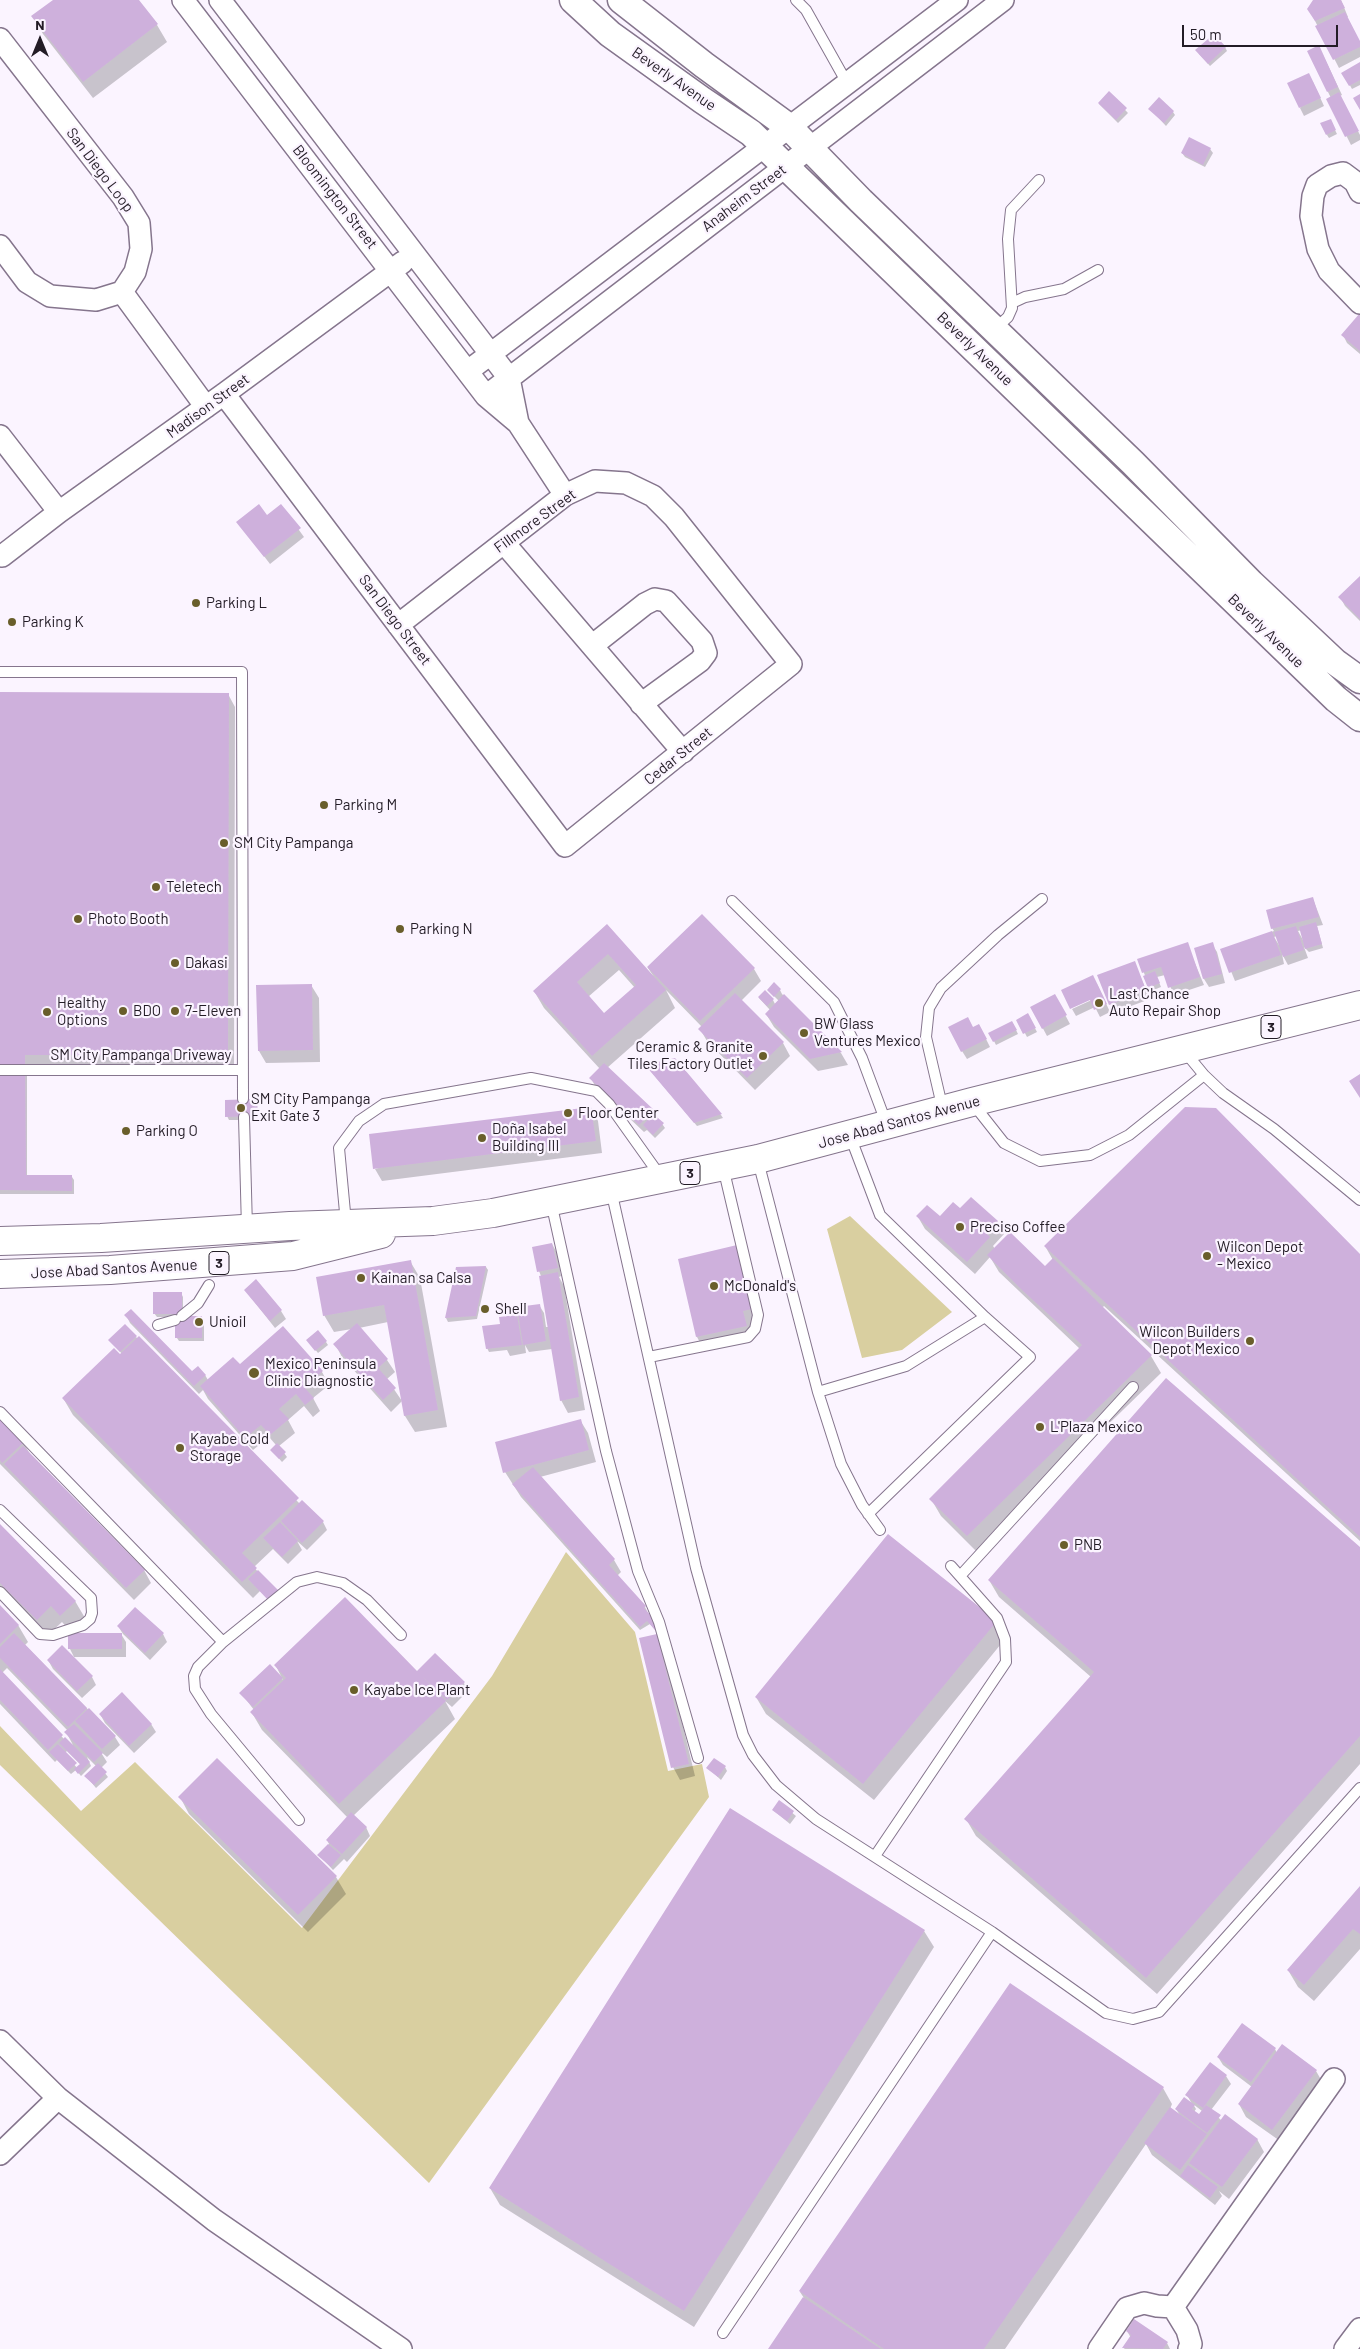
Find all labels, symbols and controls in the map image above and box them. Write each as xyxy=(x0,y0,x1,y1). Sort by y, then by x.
north arrow xyxy=(15,15,65,65)
scale bar xyxy=(1185,15,1341,47)
text: N xyxy=(35,16,45,33)
text: 50 m xyxy=(1190,25,1222,43)
street label: Beverly Avenue xyxy=(628,43,720,115)
street label: San Diego Loop xyxy=(62,124,138,216)
street label: Bloomington Street xyxy=(289,141,381,253)
street label: Anaheim Street xyxy=(698,160,790,236)
street label: Beverly Avenue xyxy=(933,308,1017,390)
street label: Madison Street xyxy=(163,370,253,442)
street label: Fillmore Street xyxy=(490,485,580,557)
street label: San Diego Street xyxy=(355,571,435,669)
street label: Beverly Avenue xyxy=(1224,590,1308,672)
place label: Parking L xyxy=(206,594,267,612)
marker: Parking L xyxy=(190,597,202,609)
place label: Parking K xyxy=(22,613,84,631)
marker: Parking K xyxy=(6,616,18,628)
street label: Cedar Street xyxy=(640,723,716,789)
place label: Parking M xyxy=(334,796,397,814)
marker: Parking M xyxy=(318,799,330,811)
place label: SM City Pampanga xyxy=(234,834,353,852)
marker: SM City Pampanga xyxy=(218,837,230,849)
place label: Teletech xyxy=(166,878,222,896)
marker: Teletech xyxy=(150,881,162,893)
place label: Photo Booth xyxy=(88,910,169,928)
marker: Photo Booth xyxy=(72,913,84,925)
place label: Parking N xyxy=(410,920,473,938)
marker: Parking N xyxy=(394,923,406,935)
place label: Dakasi xyxy=(185,954,228,972)
marker: Dakasi xyxy=(169,957,181,969)
place label: Last Chance Auto Repair Shop xyxy=(1109,985,1221,1020)
place label: Healthy Options xyxy=(57,994,107,1029)
marker: Last Chance Auto Repair Shop xyxy=(1093,997,1105,1009)
place label: BDO xyxy=(133,1002,161,1020)
place label: 7-Eleven xyxy=(185,1002,241,1020)
marker: BDO xyxy=(117,1005,129,1017)
marker: 7-Eleven xyxy=(169,1005,181,1017)
marker: Healthy Options xyxy=(41,1006,53,1018)
place label: BW Glass Ventures Mexico xyxy=(814,1015,921,1050)
road number: 3 xyxy=(1261,1016,1281,1038)
marker: BW Glass Ventures Mexico xyxy=(798,1027,810,1039)
place label: Ceramic & Granite Tiles Factory Outlet xyxy=(627,1038,753,1073)
street label: SM City Pampanga Driveway xyxy=(51,1046,231,1064)
marker: Ceramic & Granite Tiles Factory Outlet xyxy=(757,1050,769,1062)
place label: SM City Pampanga Exit Gate 3 xyxy=(251,1090,370,1125)
street label: Jose Abad Santos Avenue xyxy=(816,1092,982,1152)
marker: SM City Pampanga Exit Gate 3 xyxy=(235,1102,247,1114)
place label: Floor Center xyxy=(578,1104,659,1122)
marker: Floor Center xyxy=(562,1107,574,1119)
place label: Doña Isabel Building III xyxy=(492,1120,566,1155)
place label: Parking O xyxy=(136,1122,198,1140)
marker: Parking O xyxy=(120,1125,132,1137)
marker: Doña Isabel Building III xyxy=(476,1132,488,1144)
road number: 3 xyxy=(680,1162,700,1184)
place label: Preciso Coffee xyxy=(970,1218,1065,1236)
marker: Preciso Coffee xyxy=(954,1221,966,1233)
place label: Wilcon Depot - Mexico xyxy=(1217,1238,1303,1273)
marker: Wilcon Depot - Mexico xyxy=(1201,1250,1213,1262)
road number: 3 xyxy=(209,1252,229,1274)
street label: Jose Abad Santos Avenue xyxy=(30,1256,198,1282)
place label: Kainan sa Calsa xyxy=(371,1269,471,1287)
marker: Kainan sa Calsa xyxy=(355,1272,367,1284)
place label: McDonald's xyxy=(724,1277,796,1295)
marker: McDonald's xyxy=(708,1280,720,1292)
place label: Shell xyxy=(495,1300,527,1318)
marker: Shell xyxy=(479,1303,491,1315)
place label: Unioil xyxy=(209,1313,246,1331)
marker: Unioil xyxy=(193,1316,205,1328)
place label: Wilcon Builders Depot Mexico xyxy=(1139,1323,1240,1358)
marker: Wilcon Builders Depot Mexico xyxy=(1244,1335,1256,1347)
place label: Mexico Peninsula Clinic Diagnostic xyxy=(265,1355,376,1390)
marker: Mexico Peninsula Clinic Diagnostic xyxy=(247,1366,261,1380)
place label: L'Plaza Mexico xyxy=(1050,1418,1143,1436)
marker: L'Plaza Mexico xyxy=(1034,1421,1046,1433)
place label: Kayabe Cold Storage xyxy=(190,1430,269,1465)
marker: Kayabe Cold Storage xyxy=(174,1442,186,1454)
place label: PNB xyxy=(1074,1536,1102,1554)
marker: PNB xyxy=(1058,1539,1070,1551)
place label: Kayabe Ice Plant xyxy=(364,1681,470,1699)
marker: Kayabe Ice Plant xyxy=(348,1684,360,1696)

